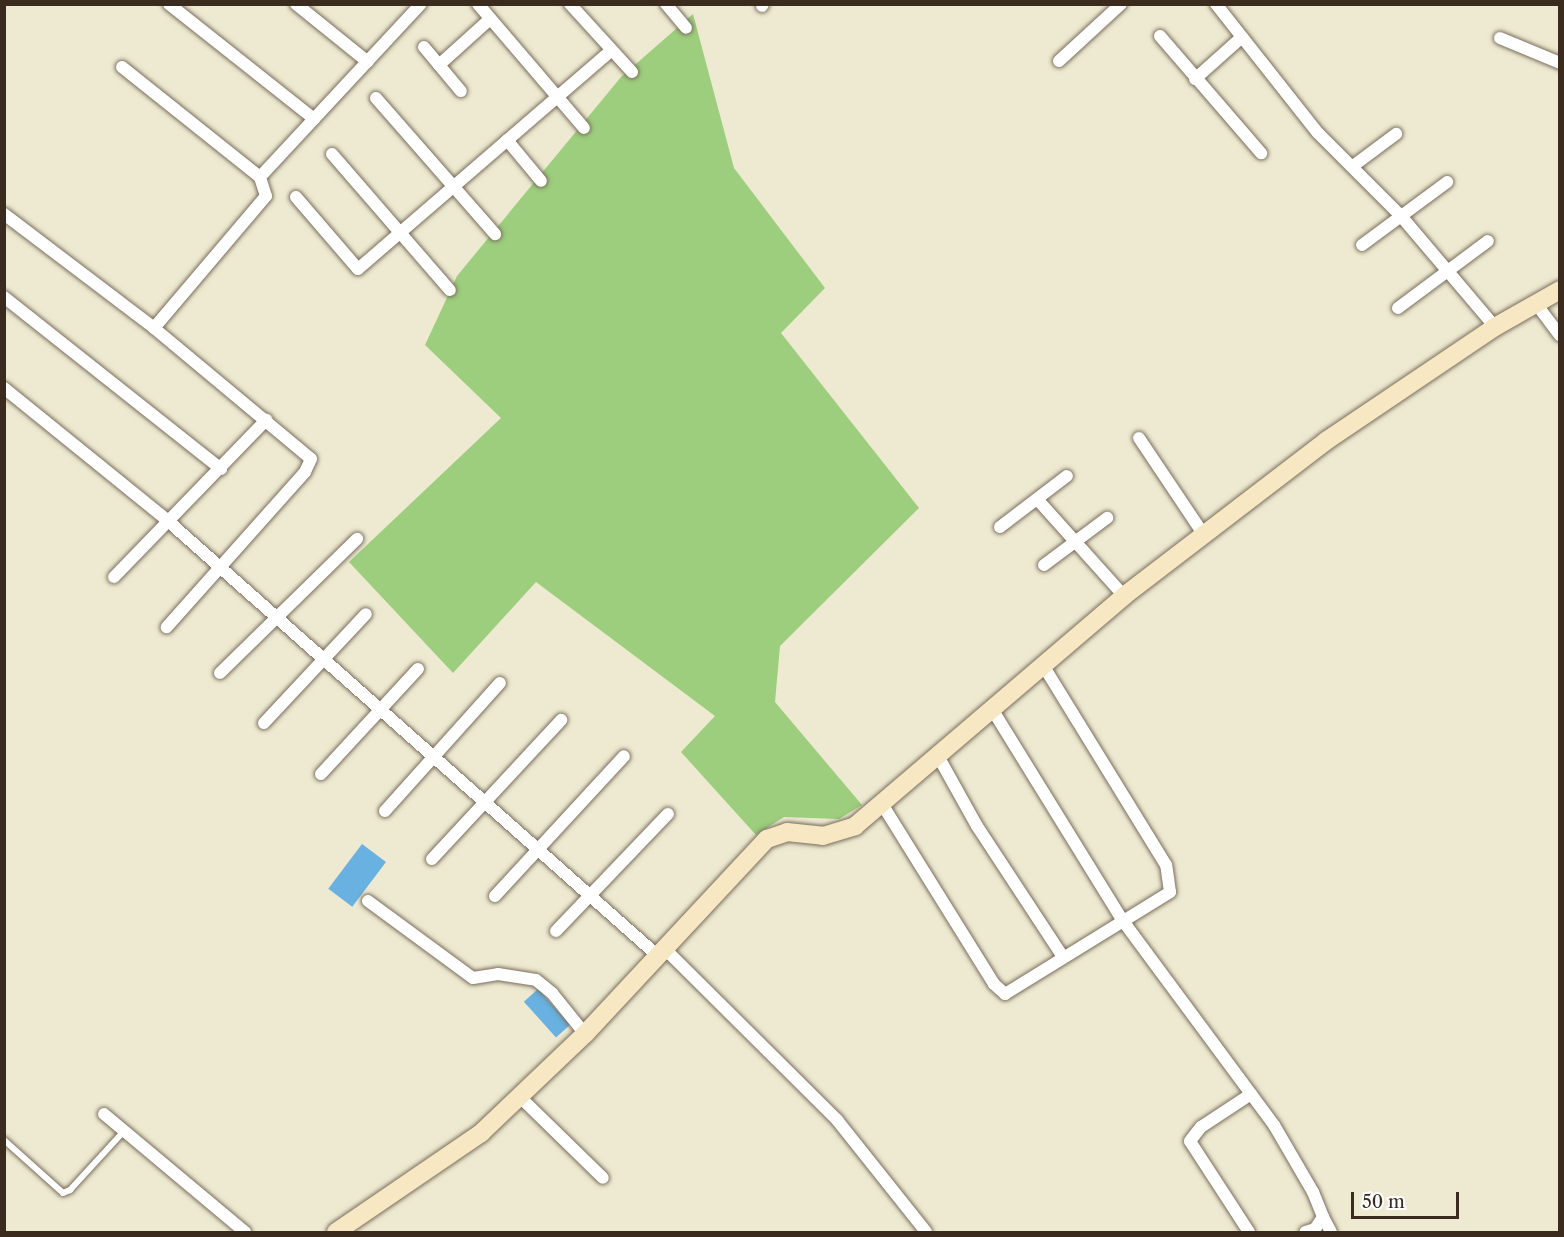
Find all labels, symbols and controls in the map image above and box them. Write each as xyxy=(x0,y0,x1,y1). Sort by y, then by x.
scale bar xyxy=(1354,1180,1462,1218)
text: 50 m xyxy=(1362,1191,1405,1213)

